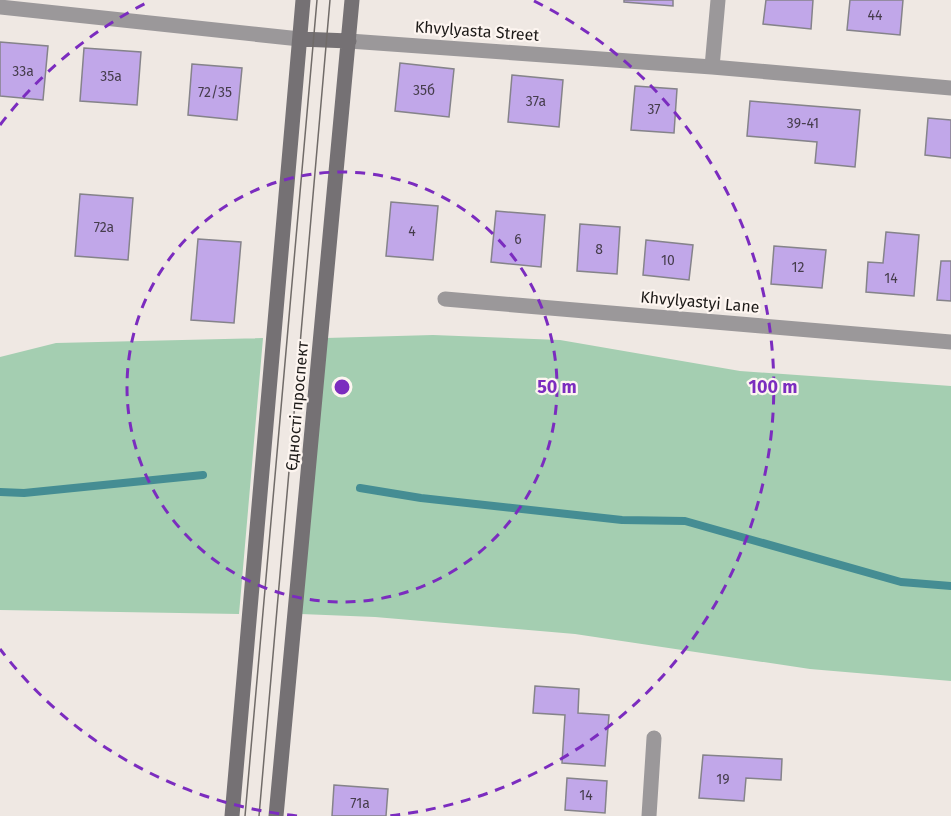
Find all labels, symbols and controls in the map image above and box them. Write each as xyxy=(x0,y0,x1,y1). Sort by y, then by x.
house number: 44 xyxy=(868,7,883,24)
street label: Khvylyasta Street xyxy=(414,17,540,45)
house number: 33а xyxy=(12,63,34,80)
house number: 35а xyxy=(100,68,122,85)
house number: 35б xyxy=(413,82,435,99)
house number: 72/35 xyxy=(198,84,232,101)
house number: 37а xyxy=(526,93,546,110)
house number: 37 xyxy=(647,101,661,118)
house number: 39-41 xyxy=(787,115,819,132)
house number: 72а xyxy=(94,219,114,236)
house number: 4 xyxy=(408,223,416,240)
house number: 6 xyxy=(514,231,522,248)
house number: 8 xyxy=(595,241,603,258)
house number: 10 xyxy=(661,252,675,269)
house number: 12 xyxy=(792,259,805,276)
house number: 14 xyxy=(884,270,898,287)
street label: Khvylyastyi Lane xyxy=(640,287,760,317)
street label: Єдності проспект xyxy=(282,340,312,472)
text: 50 m xyxy=(537,376,577,398)
text: 100 m xyxy=(749,376,797,398)
centre of rings xyxy=(332,377,352,397)
house number: 19 xyxy=(716,771,730,788)
house number: 14 xyxy=(579,787,593,804)
house number: 71а xyxy=(350,795,370,812)

